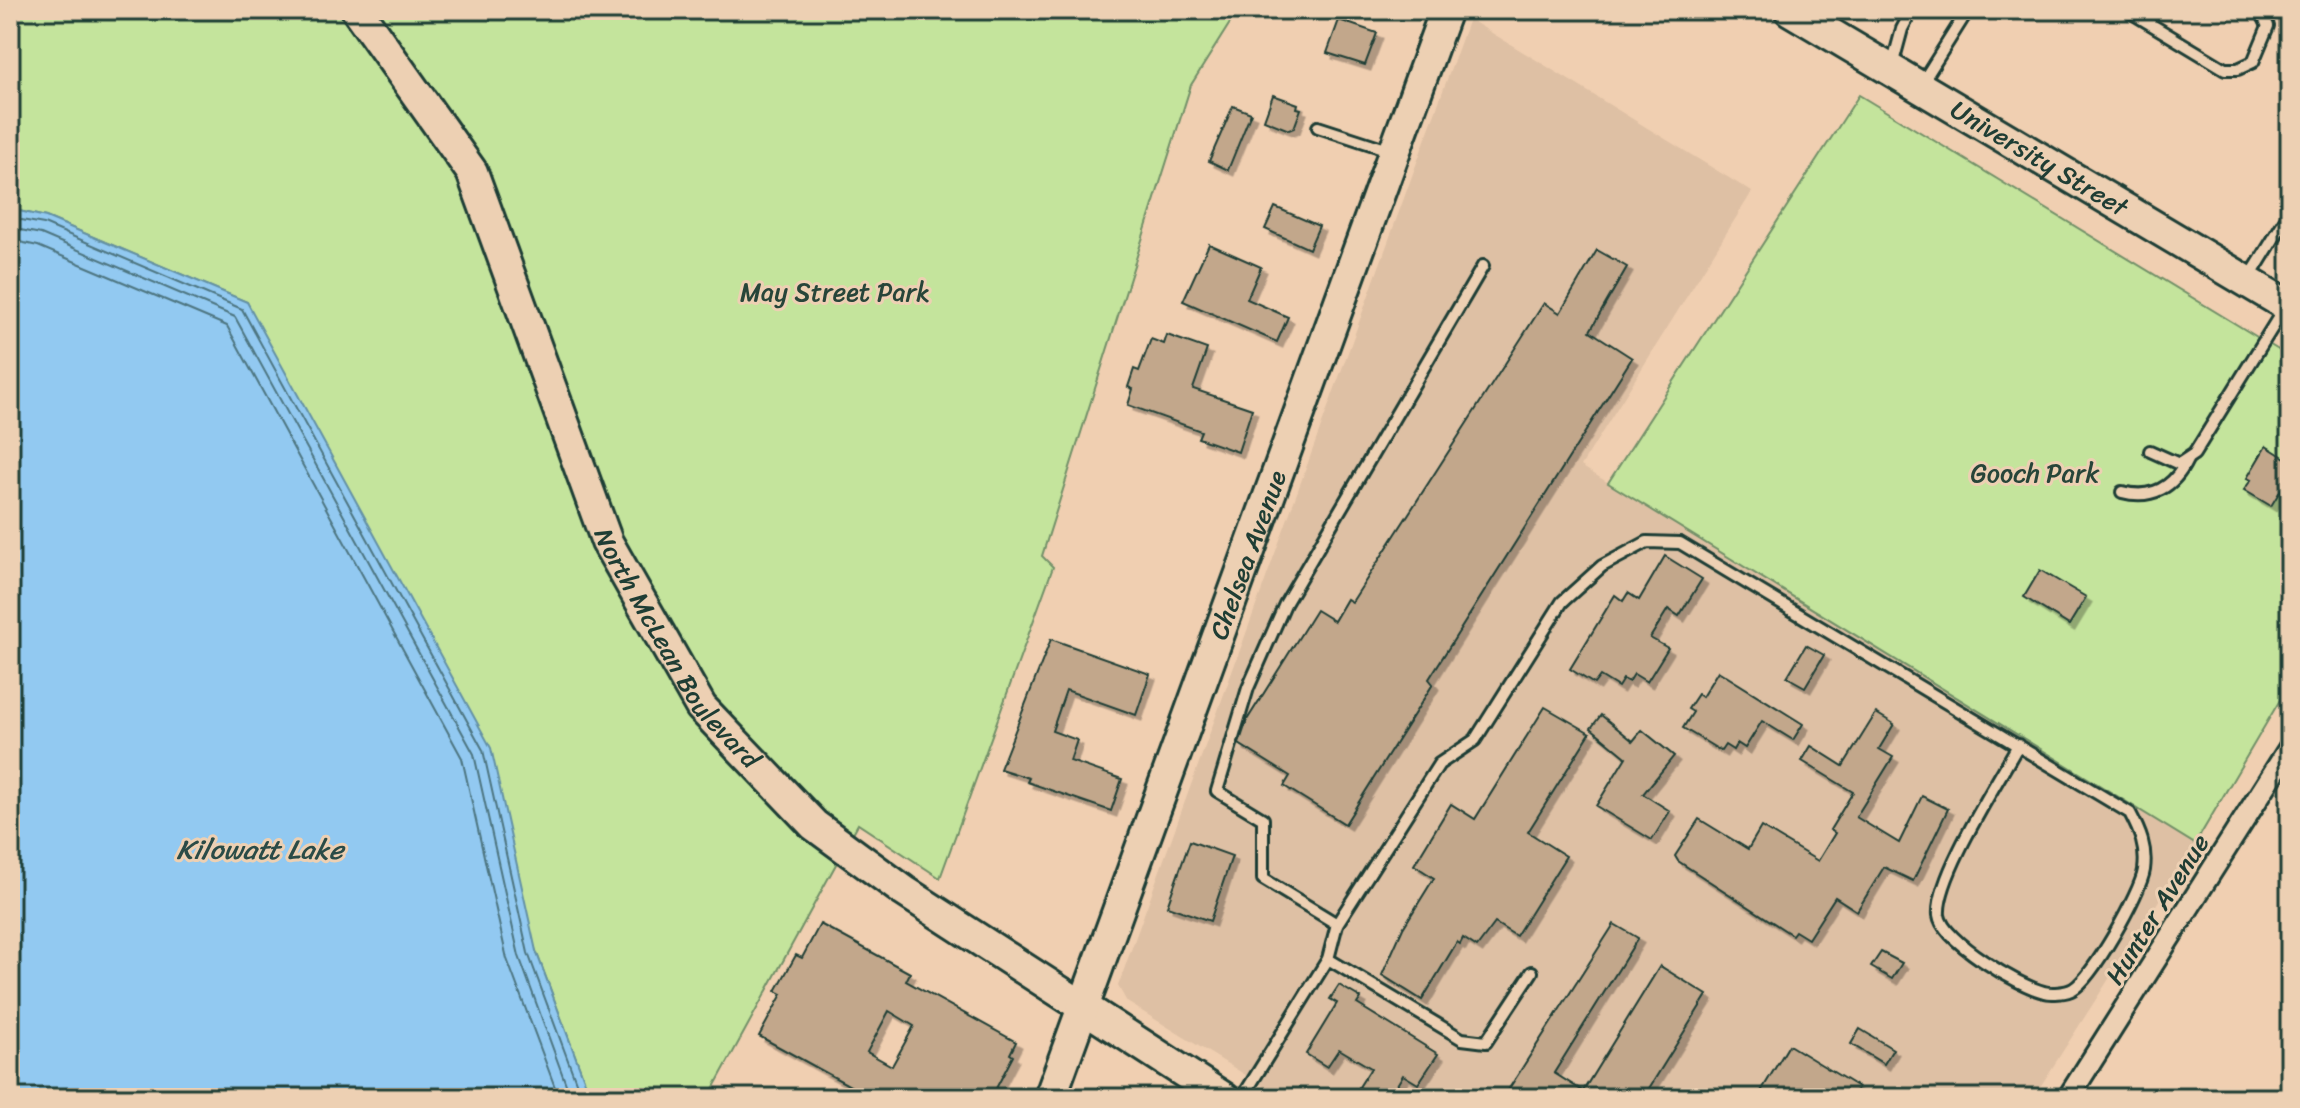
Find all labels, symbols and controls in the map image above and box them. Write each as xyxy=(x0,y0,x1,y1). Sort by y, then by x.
street label: University Street xyxy=(1941,87,2139,230)
park label: May Street Park xyxy=(740,269,930,315)
park label: Gooch Park xyxy=(1971,450,2100,496)
street label: Chelsea Avenue xyxy=(1196,463,1300,646)
street label: North McLean Boulevard xyxy=(581,522,773,781)
street label: Hunter Avenue xyxy=(2092,824,2222,994)
water label: Kilowatt Lake xyxy=(176,825,346,874)

